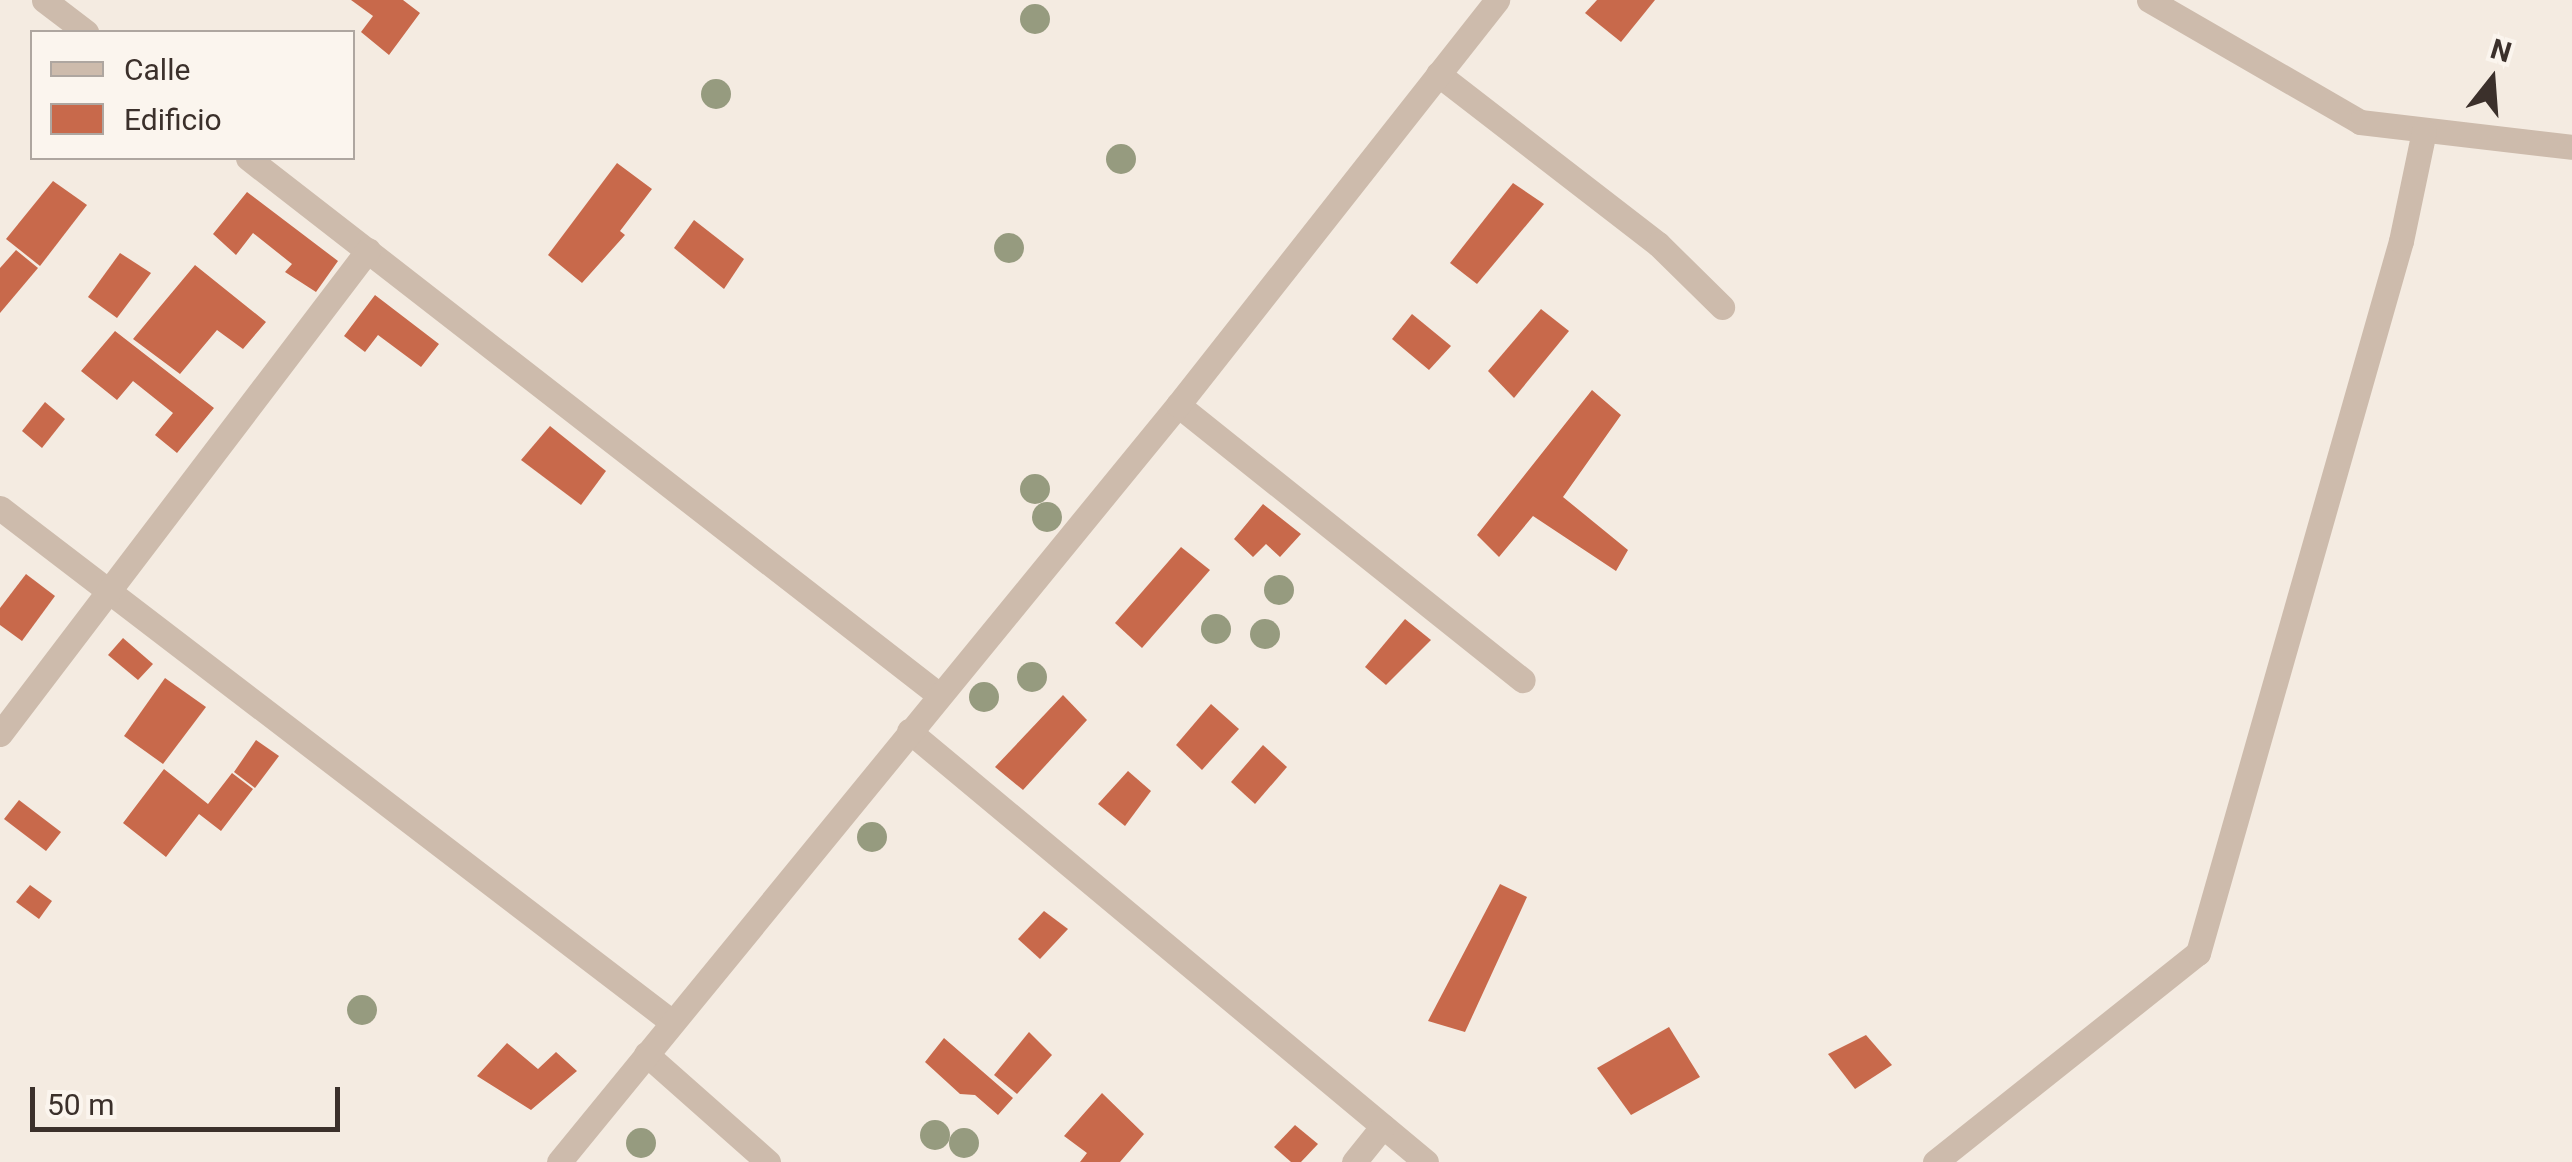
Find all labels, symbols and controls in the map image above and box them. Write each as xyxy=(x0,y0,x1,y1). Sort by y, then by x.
legend xyxy=(30,30,355,160)
north arrow xyxy=(2442,30,2542,130)
text: N xyxy=(2487,32,2515,69)
text: Calle xyxy=(124,52,190,87)
text: Edificio xyxy=(124,102,222,137)
scale bar xyxy=(35,1067,345,1129)
text: 50 m xyxy=(47,1087,114,1122)

